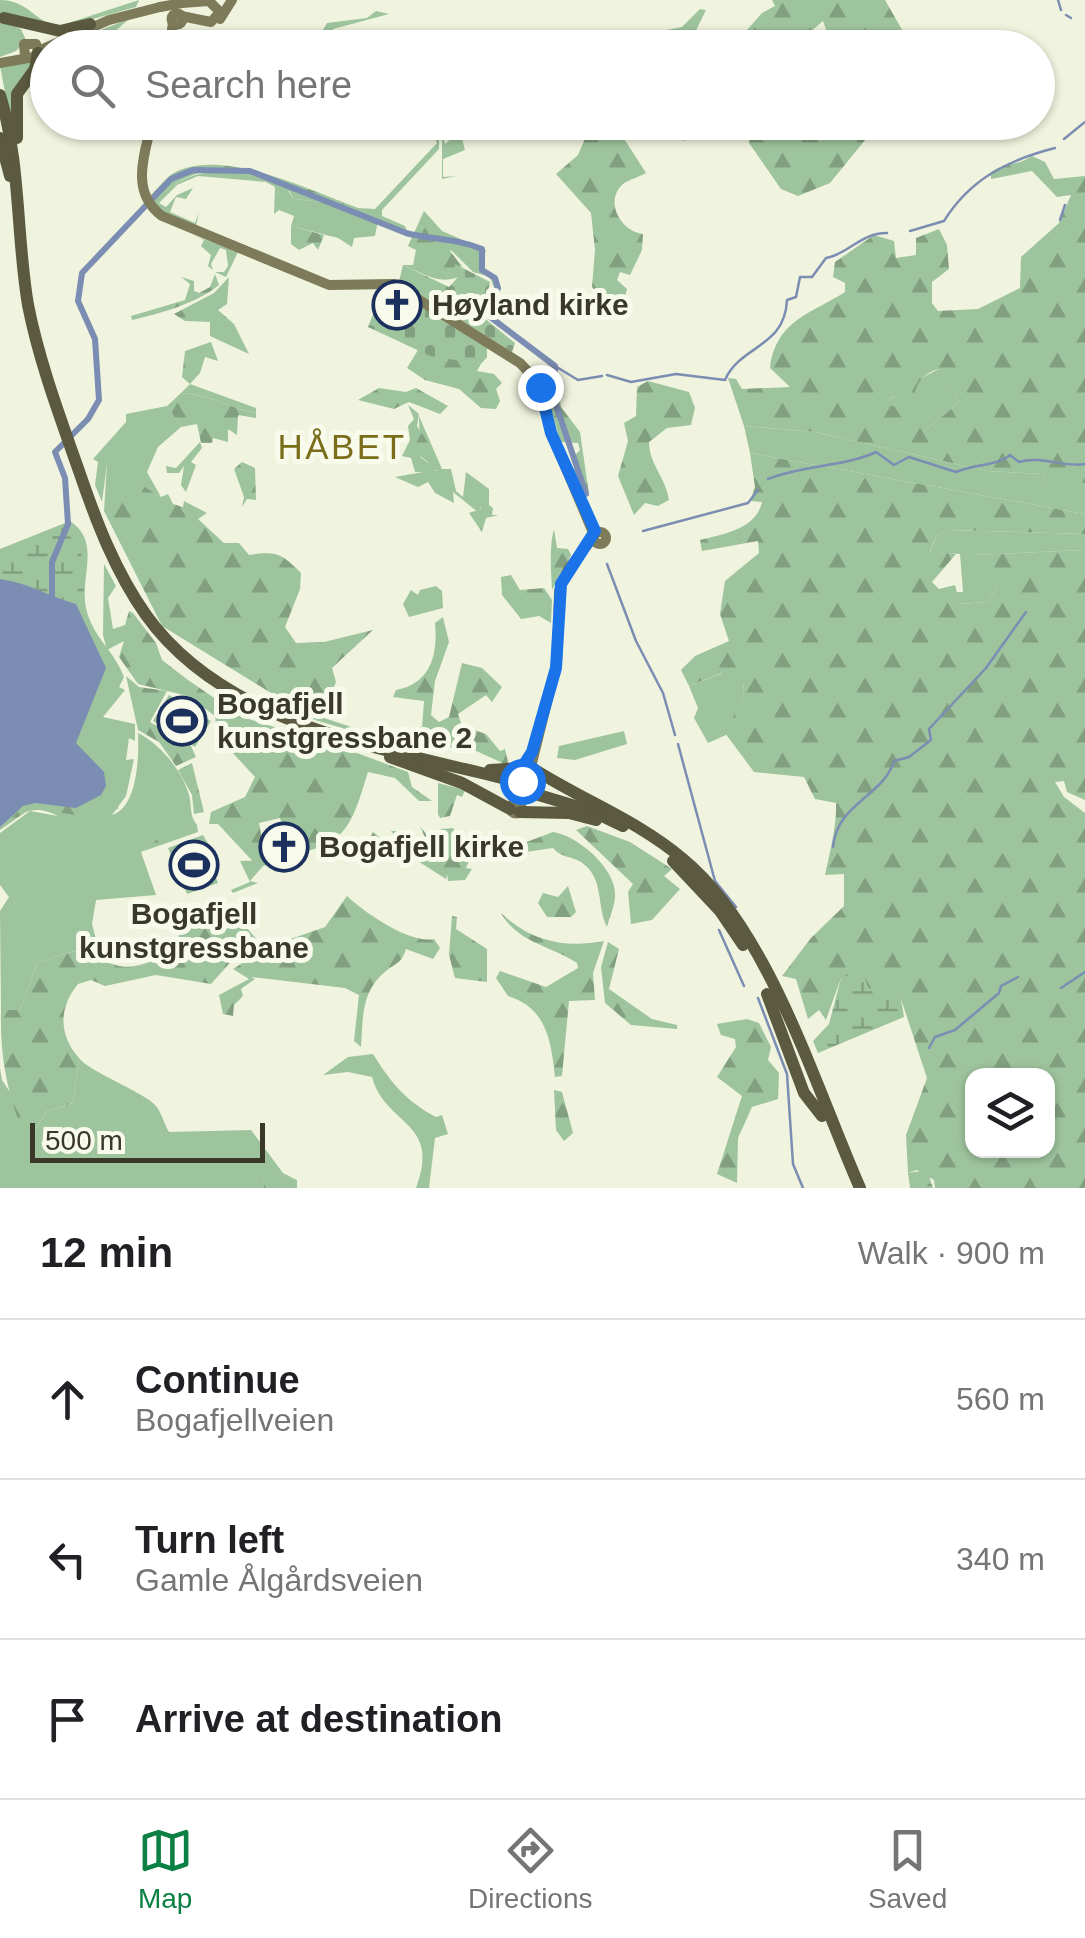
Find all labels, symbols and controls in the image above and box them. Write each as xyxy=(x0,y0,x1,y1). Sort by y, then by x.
search box xyxy=(30,30,1055,140)
icon: search xyxy=(65,58,120,113)
text: Search here xyxy=(145,64,352,106)
church icon: Høyland kirke xyxy=(371,279,423,331)
place label: Høyland kirke xyxy=(432,288,629,321)
route end xyxy=(518,365,564,411)
district label: HÅBET xyxy=(277,427,407,466)
place label: Bogafjell kunstgressbane 2 xyxy=(217,687,472,754)
sports icon: Bogafjell kunstgressbane 2 xyxy=(156,695,208,747)
route start xyxy=(500,759,546,805)
church icon: Bogafjell kirke xyxy=(258,821,310,873)
place label: Bogafjell kirke xyxy=(319,830,524,863)
sports icon: Bogafjell kunstgressbane xyxy=(168,839,220,891)
place label: Bogafjell kunstgressbane xyxy=(79,897,309,964)
map controls xyxy=(965,1068,1055,1158)
button: layers xyxy=(965,1068,1055,1158)
scale bar xyxy=(30,1118,265,1162)
text: 500 m xyxy=(45,1125,123,1156)
text: 12 min xyxy=(40,1229,173,1276)
text: Walk · 900 m xyxy=(858,1235,1045,1271)
text: Continue xyxy=(135,1359,300,1401)
icon: ahead xyxy=(40,1372,95,1427)
text: 560 m xyxy=(956,1381,1045,1417)
text: Bogafjellveien xyxy=(135,1402,334,1438)
text: Turn left xyxy=(135,1519,284,1561)
icon: left xyxy=(40,1532,95,1587)
text: 340 m xyxy=(956,1541,1045,1577)
text: Gamle Ålgårdsveien xyxy=(135,1562,423,1598)
icon: arrive xyxy=(40,1692,95,1747)
text: Arrive at destination xyxy=(135,1698,502,1740)
tab: Map xyxy=(138,1823,193,1915)
tab: Directions xyxy=(468,1823,593,1915)
tab: Saved xyxy=(868,1823,947,1915)

